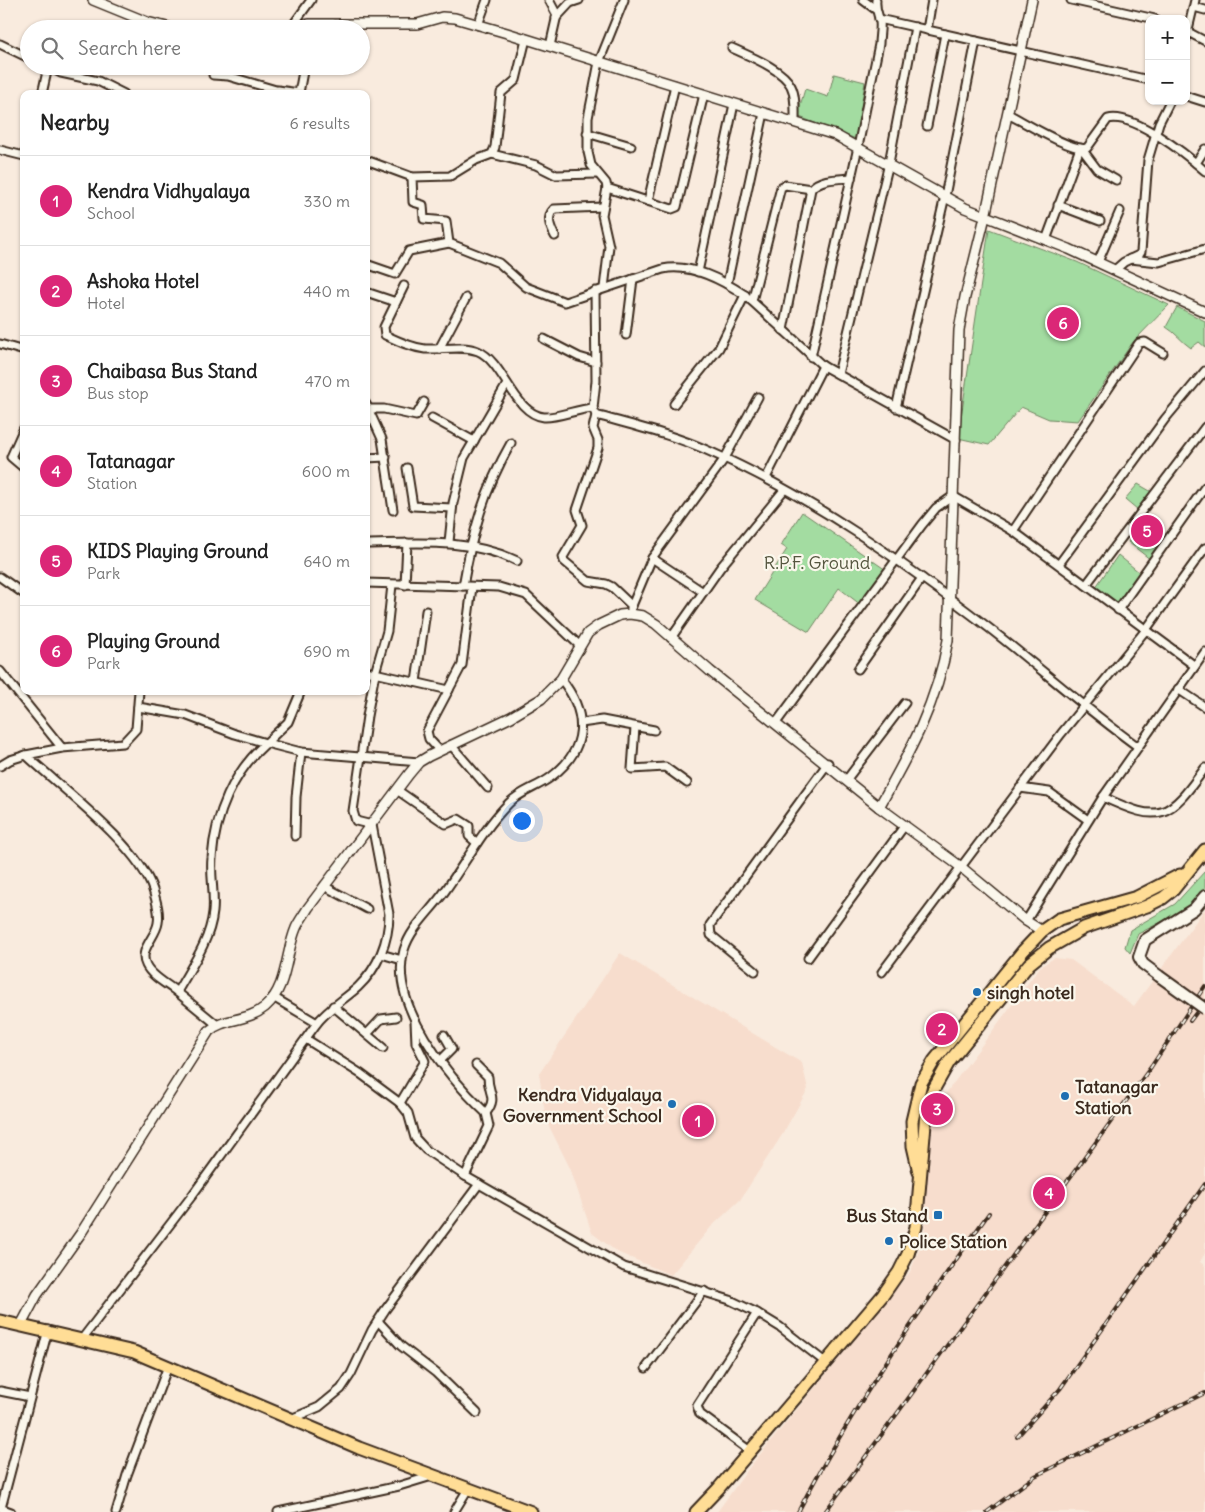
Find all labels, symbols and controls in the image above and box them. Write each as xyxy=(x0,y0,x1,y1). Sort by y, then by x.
map controls xyxy=(1145,15,1190,105)
button: + xyxy=(1145,15,1190,60)
search box xyxy=(20,20,370,75)
icon: search xyxy=(38,34,66,62)
text: Search here xyxy=(78,36,181,60)
button: − xyxy=(1145,60,1190,105)
text: Nearby xyxy=(40,109,110,136)
text: 6 results xyxy=(289,113,350,133)
text: Kendra Vidhyalaya xyxy=(87,179,250,203)
text: 1 xyxy=(53,191,59,211)
text: 330 m xyxy=(303,191,350,211)
text: School xyxy=(87,203,135,223)
text: Ashoka Hotel xyxy=(87,269,199,293)
text: 2 xyxy=(52,281,60,301)
text: 440 m xyxy=(303,281,350,301)
text: Hotel xyxy=(87,293,125,313)
pin: 6 xyxy=(1047,304,1079,342)
text: Chaibasa Bus Stand xyxy=(87,359,257,383)
text: 3 xyxy=(51,371,61,391)
text: 470 m xyxy=(305,371,350,391)
text: Bus stop xyxy=(87,383,149,403)
text: Tatanagar xyxy=(87,449,175,473)
text: 4 xyxy=(51,461,61,481)
text: 600 m xyxy=(302,461,350,481)
text: Station xyxy=(87,473,137,493)
pin: 5 xyxy=(1131,512,1163,550)
text: KIDS Playing Ground xyxy=(87,539,268,563)
text: 5 xyxy=(51,551,61,571)
text: 640 m xyxy=(303,551,350,571)
park label: R.P.F. Ground xyxy=(764,551,871,574)
text: Park xyxy=(87,563,120,583)
text: Playing Ground xyxy=(87,629,220,653)
text: 6 xyxy=(51,641,61,661)
text: 690 m xyxy=(303,641,350,661)
text: Park xyxy=(87,653,120,673)
your location xyxy=(509,808,535,834)
place label: singh hotel xyxy=(987,981,1074,1004)
marker: singh hotel xyxy=(971,986,983,998)
pin: 2 xyxy=(926,1010,958,1048)
place label: Tatanagar Station xyxy=(1075,1075,1159,1119)
place label: Kendra Vidyalaya Government School xyxy=(503,1083,662,1127)
pin: 3 xyxy=(921,1090,953,1128)
marker: Tatanagar Station xyxy=(1059,1090,1071,1102)
marker: Kendra Vidyalaya Government School xyxy=(666,1098,678,1110)
pin: 1 xyxy=(682,1102,714,1140)
pin: 4 xyxy=(1033,1174,1065,1212)
place label: Bus Stand xyxy=(846,1204,928,1227)
marker: Bus Stand xyxy=(932,1209,944,1221)
place label: Police Station xyxy=(899,1230,1008,1253)
marker: Police Station xyxy=(883,1235,895,1247)

